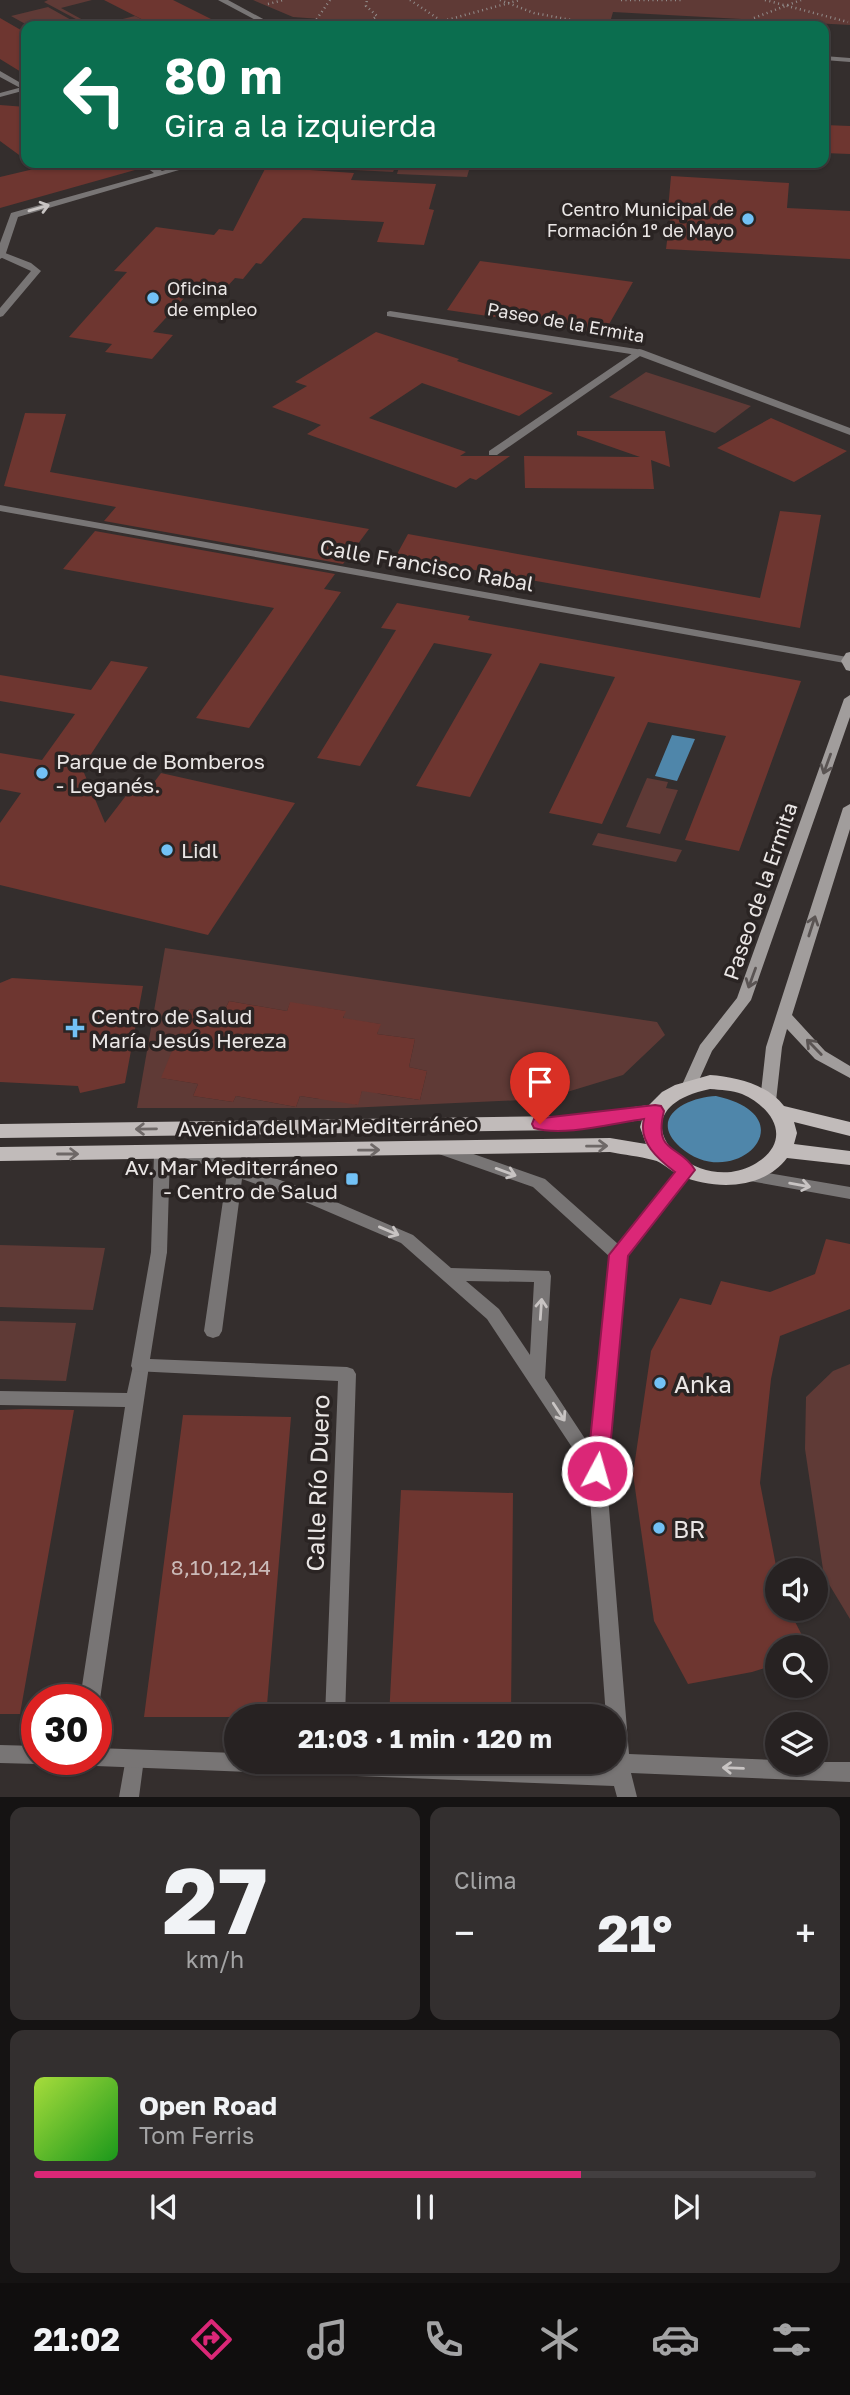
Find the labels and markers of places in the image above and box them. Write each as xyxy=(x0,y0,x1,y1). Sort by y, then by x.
place label: Centro Municipal de Formación 1º de Mayo xyxy=(547,198,734,241)
marker: Centro Municipal de Formación 1º de Mayo xyxy=(740,211,756,227)
place label: Oficina de empleo xyxy=(167,277,257,320)
marker: Oficina de empleo xyxy=(145,290,161,306)
place label: Parque de Bomberos - Leganés. xyxy=(56,748,265,798)
marker: Parque de Bomberos - Leganés. xyxy=(34,765,50,781)
place label: Lidl xyxy=(181,837,218,863)
marker: Lidl xyxy=(159,842,175,858)
place label: Centro de Salud María Jesús Hereza xyxy=(91,1003,287,1053)
marker: Centro de Salud María Jesús Hereza xyxy=(65,1018,85,1038)
pin xyxy=(510,1052,570,1124)
place label: Av. Mar Mediterráneo - Centro de Salud xyxy=(125,1154,338,1204)
marker: Av. Mar Mediterráneo - Centro de Salud xyxy=(344,1171,360,1187)
place label: Anka xyxy=(674,1369,732,1398)
marker: Anka xyxy=(652,1375,668,1391)
place label: BR xyxy=(673,1514,705,1543)
marker: BR xyxy=(651,1520,667,1536)

